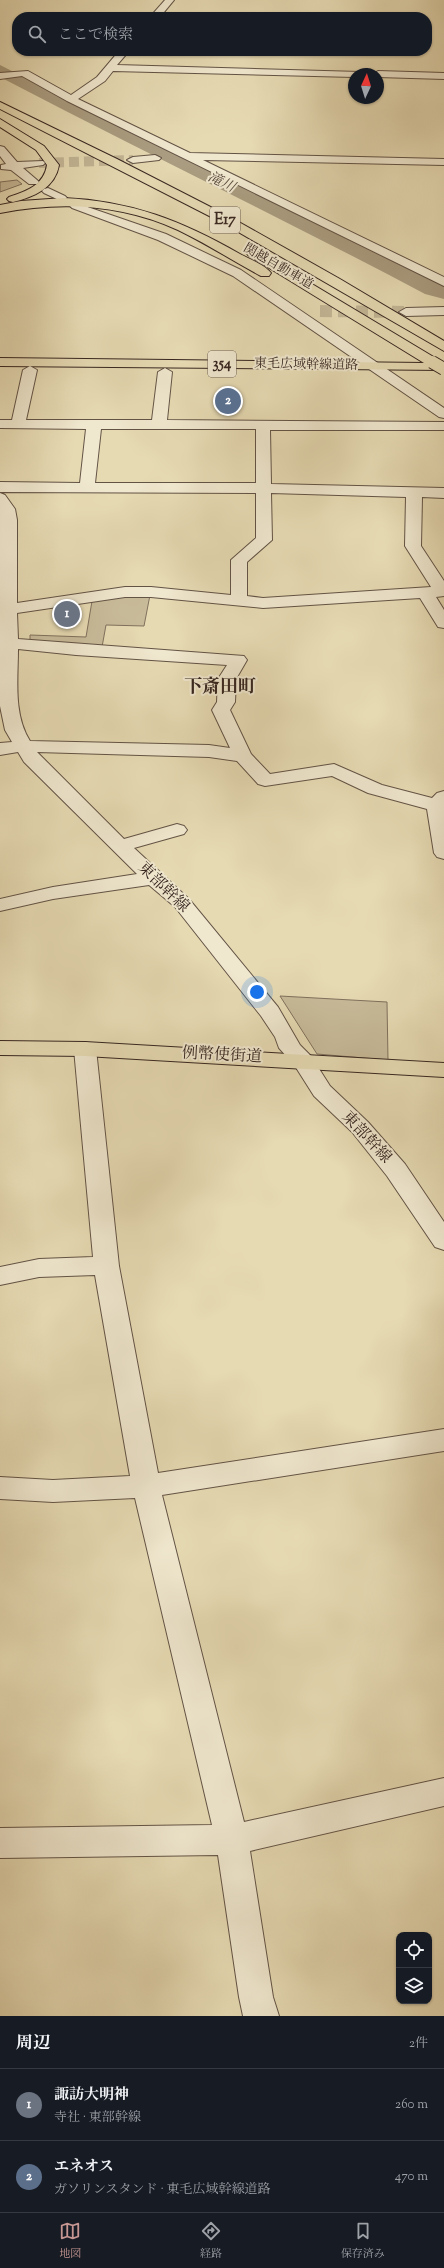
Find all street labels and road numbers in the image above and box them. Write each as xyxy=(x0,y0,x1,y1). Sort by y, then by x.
road number: E17 xyxy=(210,207,240,233)
street label: 関越自動車道 xyxy=(240,240,316,294)
road number: 354 xyxy=(208,351,236,377)
street label: 東毛広域幹線道路 xyxy=(254,355,358,375)
street label: 東部幹線 xyxy=(132,857,194,919)
street label: 例幣使街道 xyxy=(181,1042,263,1070)
street label: 東部幹線 xyxy=(336,1107,396,1169)

